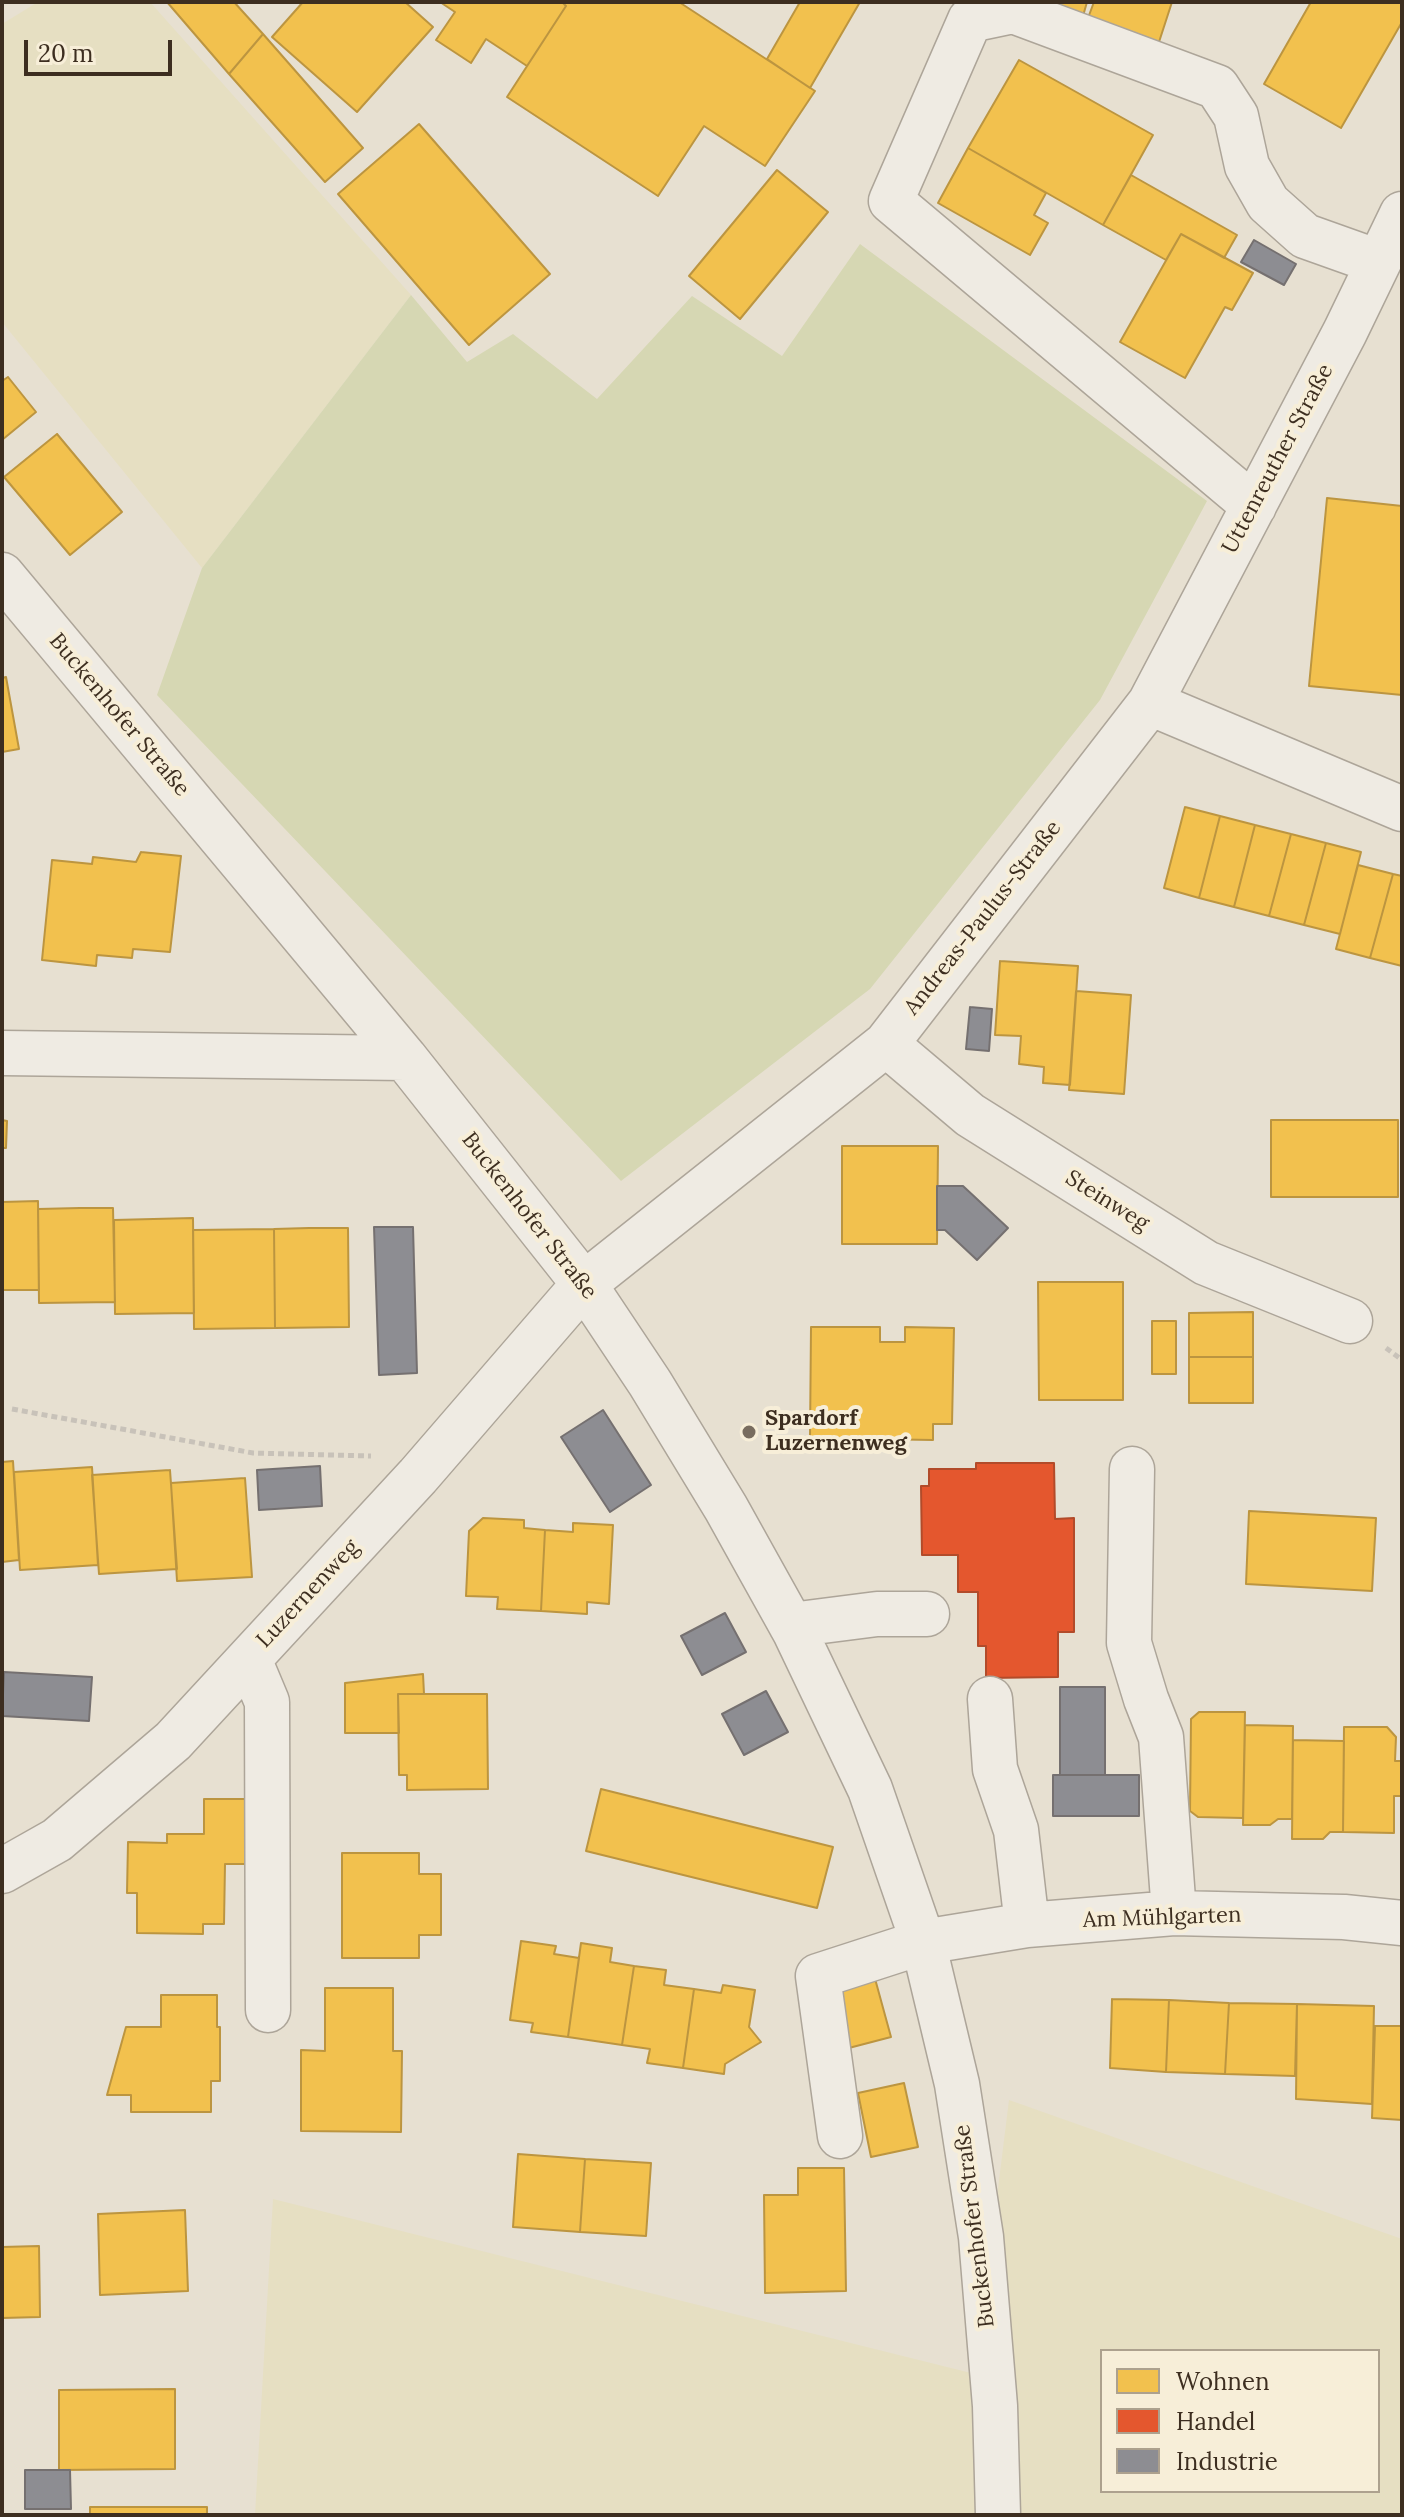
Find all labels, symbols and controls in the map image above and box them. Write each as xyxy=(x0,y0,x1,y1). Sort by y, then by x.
scale bar xyxy=(28,24,176,74)
text: 20 m xyxy=(38,38,94,69)
street label: Uttenreuther Straße xyxy=(1217,360,1339,558)
street label: Buckenhofer Straße xyxy=(43,628,195,802)
street label: Andreas-Paulus-Straße xyxy=(899,816,1067,1020)
street label: Buckenhofer Straße xyxy=(456,1127,602,1305)
street label: Steinweg xyxy=(1060,1165,1154,1237)
place label: Spardorf Luzernenweg xyxy=(765,1406,907,1458)
marker: Spardorf Luzernenweg xyxy=(740,1423,758,1441)
street label: Luzernenweg xyxy=(251,1534,365,1654)
street label: Am Mühlgarten xyxy=(1082,1902,1242,1934)
street label: Buckenhofer Straße xyxy=(949,2123,1001,2329)
legend xyxy=(1100,2349,1380,2493)
text: Wohnen xyxy=(1176,2366,1270,2397)
text: Handel xyxy=(1176,2406,1255,2437)
text: Industrie xyxy=(1176,2446,1278,2477)

